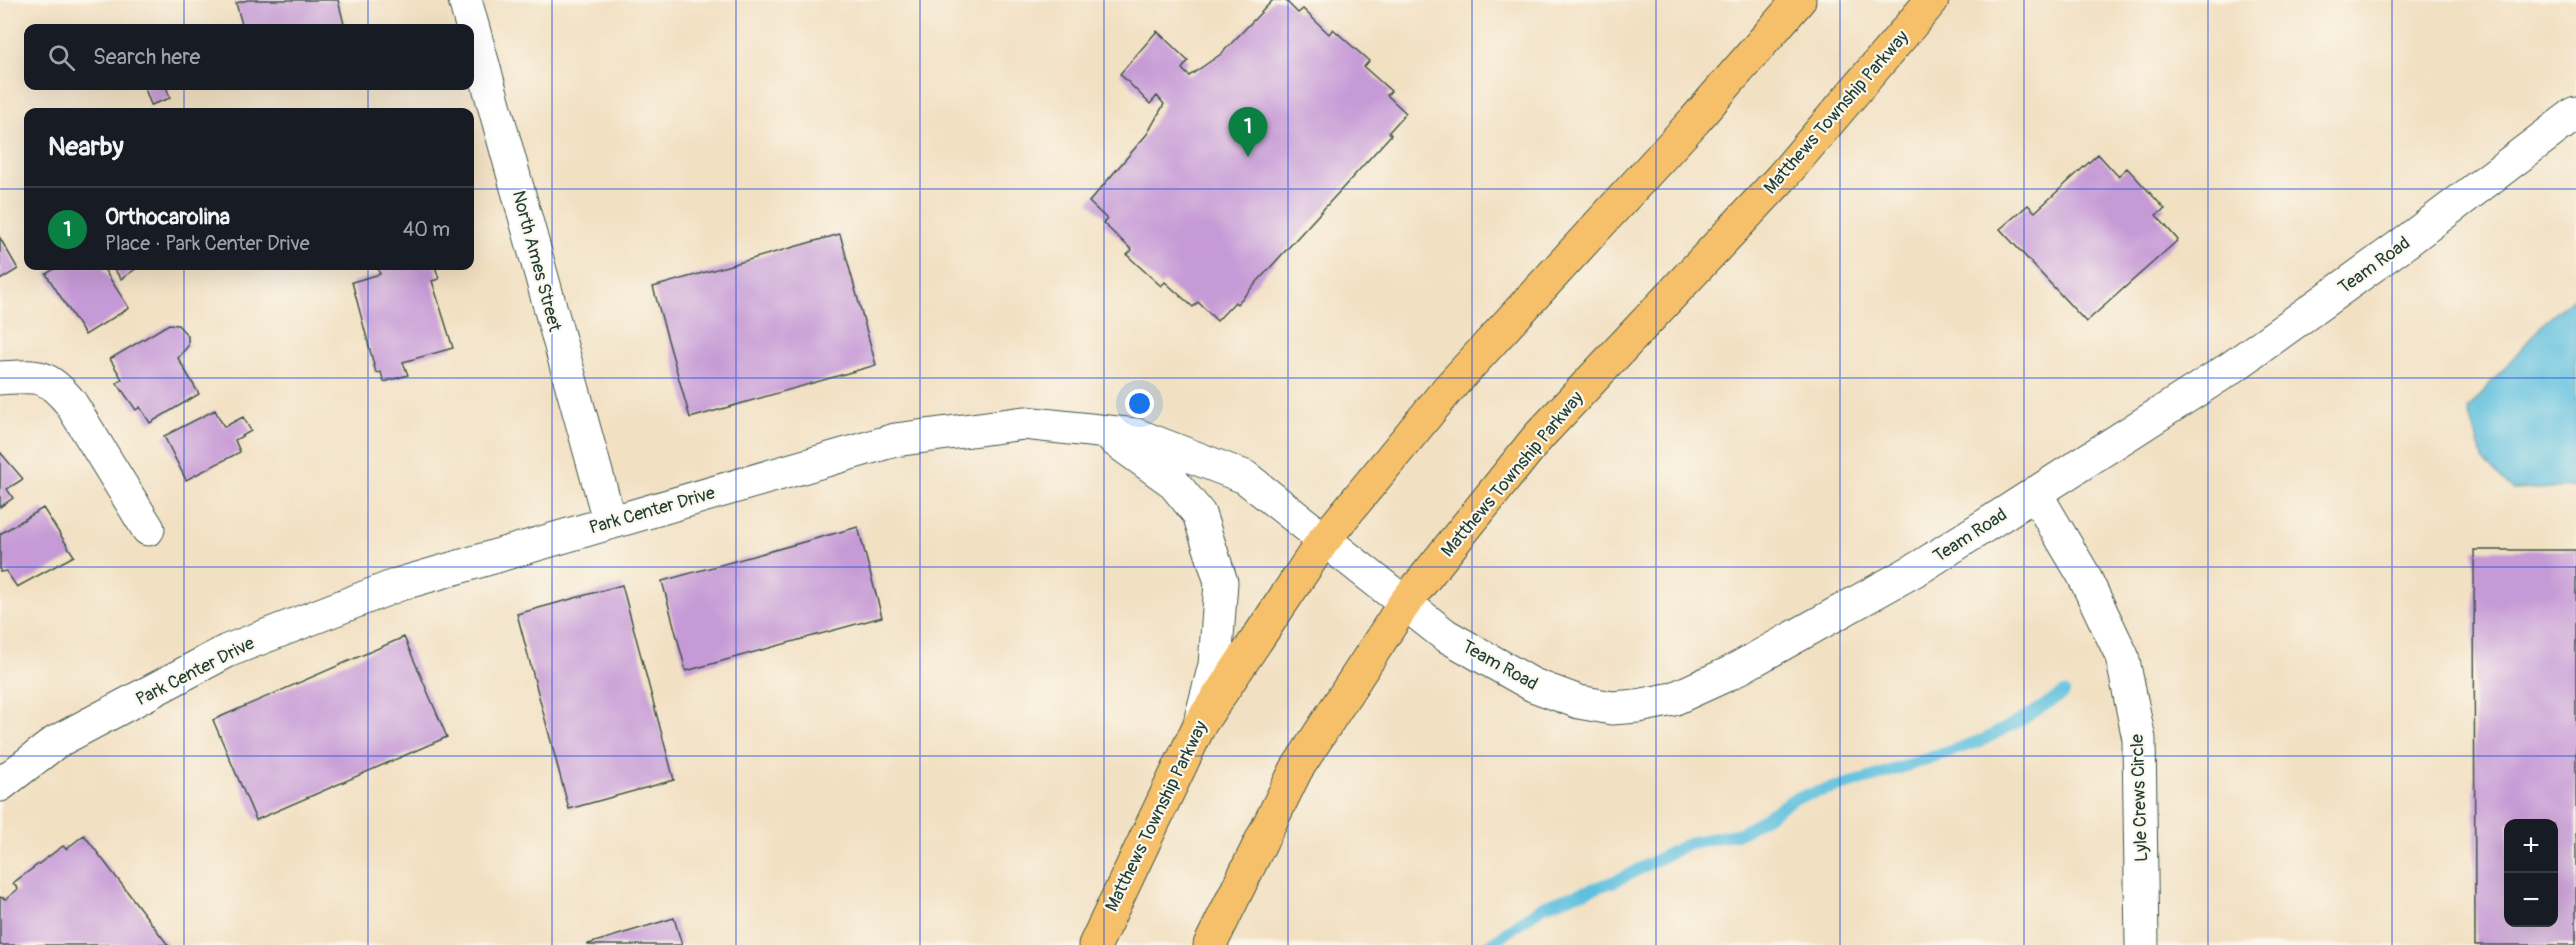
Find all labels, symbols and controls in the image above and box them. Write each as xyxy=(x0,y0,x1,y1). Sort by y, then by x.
search box xyxy=(24,24,474,90)
street label: Matthews Township Parkway xyxy=(1759,26,1914,199)
icon: search xyxy=(45,41,78,74)
text: Search here xyxy=(93,43,200,71)
pin: 1 xyxy=(1228,108,1268,157)
text: Nearby xyxy=(48,131,124,163)
street label: North Ames Street xyxy=(507,188,567,335)
text: Orthocarolina xyxy=(105,203,230,231)
text: 1 xyxy=(64,217,71,242)
text: 40 m xyxy=(403,217,450,242)
text: Place · Park Center Drive xyxy=(105,231,310,256)
street label: Team Road xyxy=(2334,232,2415,299)
street label: Matthews Township Parkway xyxy=(1436,387,1589,562)
your location xyxy=(1125,389,1154,418)
street label: Park Center Drive xyxy=(587,481,718,539)
street label: Team Road xyxy=(1929,503,2011,568)
street label: Park Center Drive xyxy=(132,632,258,711)
street label: Team Road xyxy=(1458,635,1542,696)
street label: Matthews Township Parkway xyxy=(1100,717,1213,915)
street label: Lyle Crews Circle xyxy=(2126,733,2153,862)
map controls xyxy=(2504,819,2558,927)
button: + xyxy=(2504,819,2558,873)
button: − xyxy=(2504,873,2558,927)

